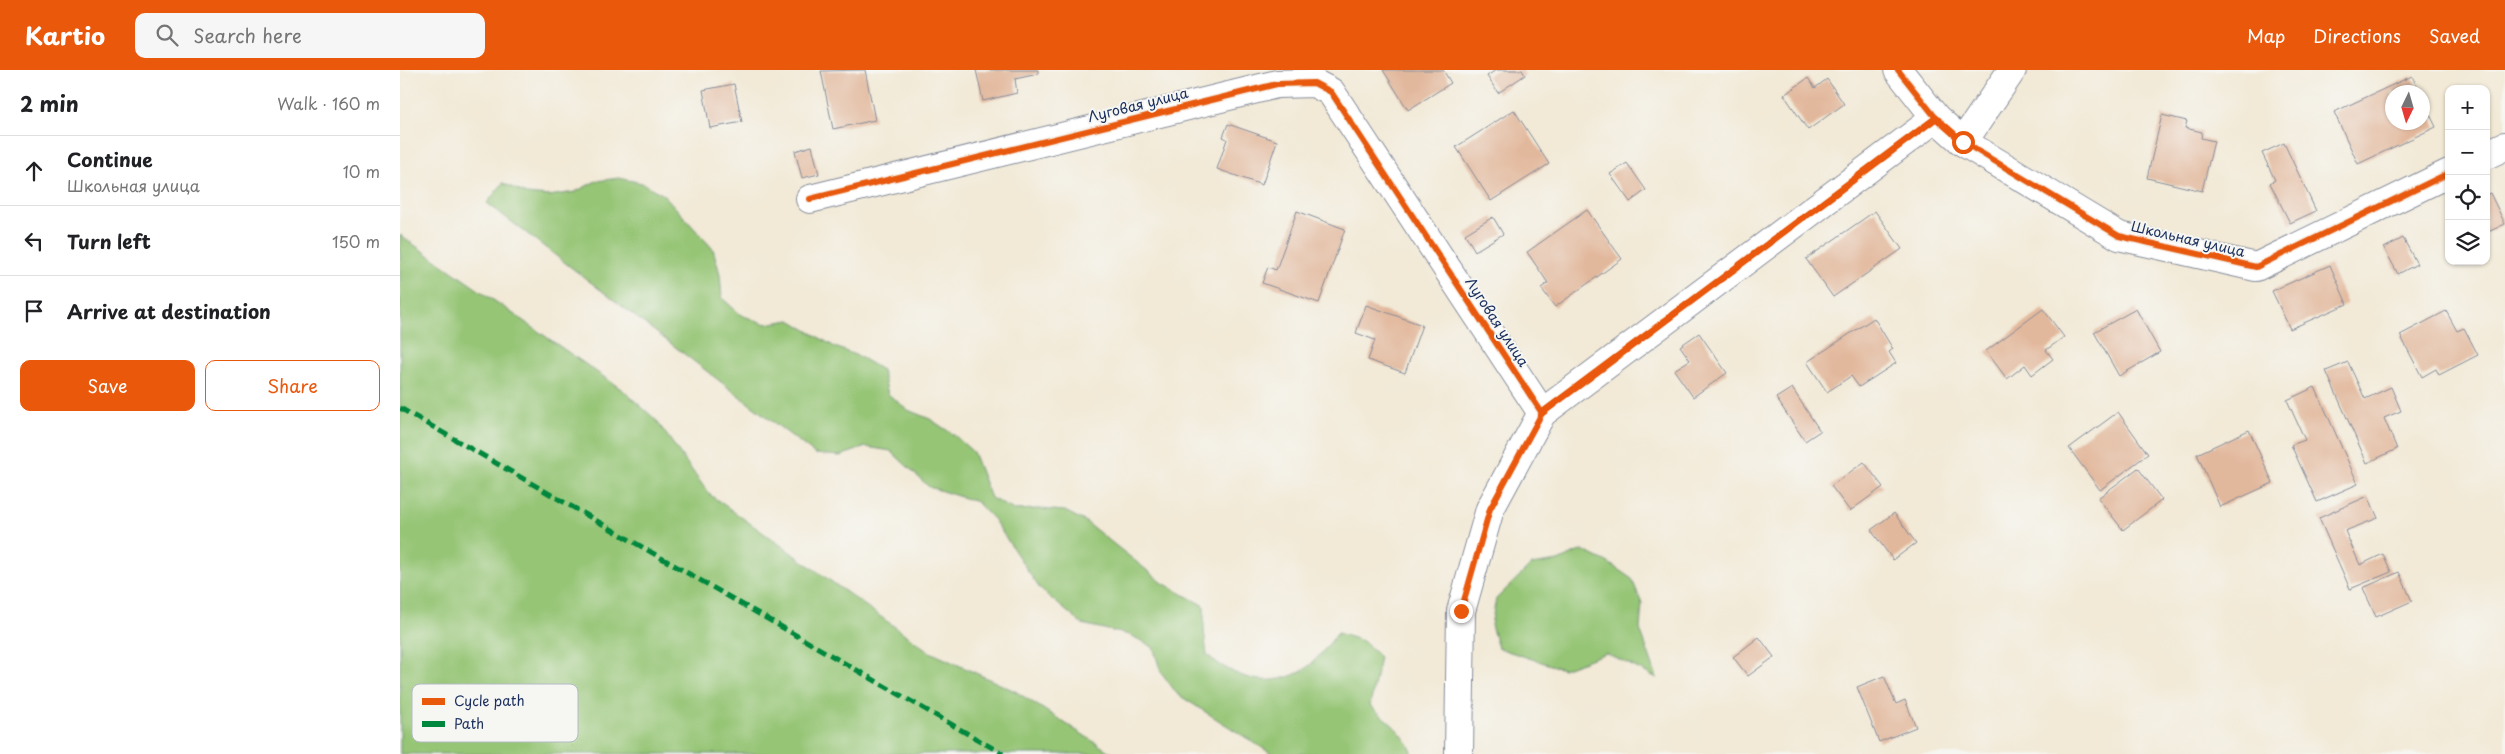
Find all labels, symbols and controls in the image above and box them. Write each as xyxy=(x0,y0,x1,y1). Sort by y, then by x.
search box xyxy=(135,13,485,58)
text: Kartio xyxy=(25,17,105,53)
icon: search xyxy=(153,21,181,49)
text: Search here xyxy=(193,21,302,49)
text: Map xyxy=(2247,22,2285,49)
text: Directions xyxy=(2313,22,2401,49)
text: Saved xyxy=(2429,22,2480,49)
street label: Луговая улица xyxy=(1085,82,1191,127)
north arrow xyxy=(2385,85,2430,130)
map controls xyxy=(2445,85,2490,265)
button: + xyxy=(2445,85,2490,130)
text: 2 min xyxy=(20,87,79,119)
text: Walk · 160 m xyxy=(277,91,380,115)
button: − xyxy=(2445,130,2490,175)
route start xyxy=(1952,131,1975,154)
text: Continue xyxy=(67,145,153,173)
icon: ahead xyxy=(20,157,48,185)
text: 10 m xyxy=(343,159,380,183)
text: Школьная улица xyxy=(67,173,200,197)
button: locate xyxy=(2445,175,2490,220)
street label: Школьная улица xyxy=(2129,215,2247,262)
button: layers xyxy=(2445,220,2490,265)
icon: left xyxy=(20,227,48,255)
text: Turn left xyxy=(67,227,151,255)
text: 150 m xyxy=(332,229,380,253)
street label: Луговая улица xyxy=(1461,273,1534,371)
icon: arrive xyxy=(20,297,48,325)
text: Arrive at destination xyxy=(67,297,271,325)
button: Save xyxy=(20,360,195,411)
button: Share xyxy=(205,360,380,411)
route end xyxy=(1450,600,1473,623)
legend xyxy=(412,684,578,742)
text: Cycle path xyxy=(454,690,525,711)
text: Path xyxy=(454,713,484,734)

